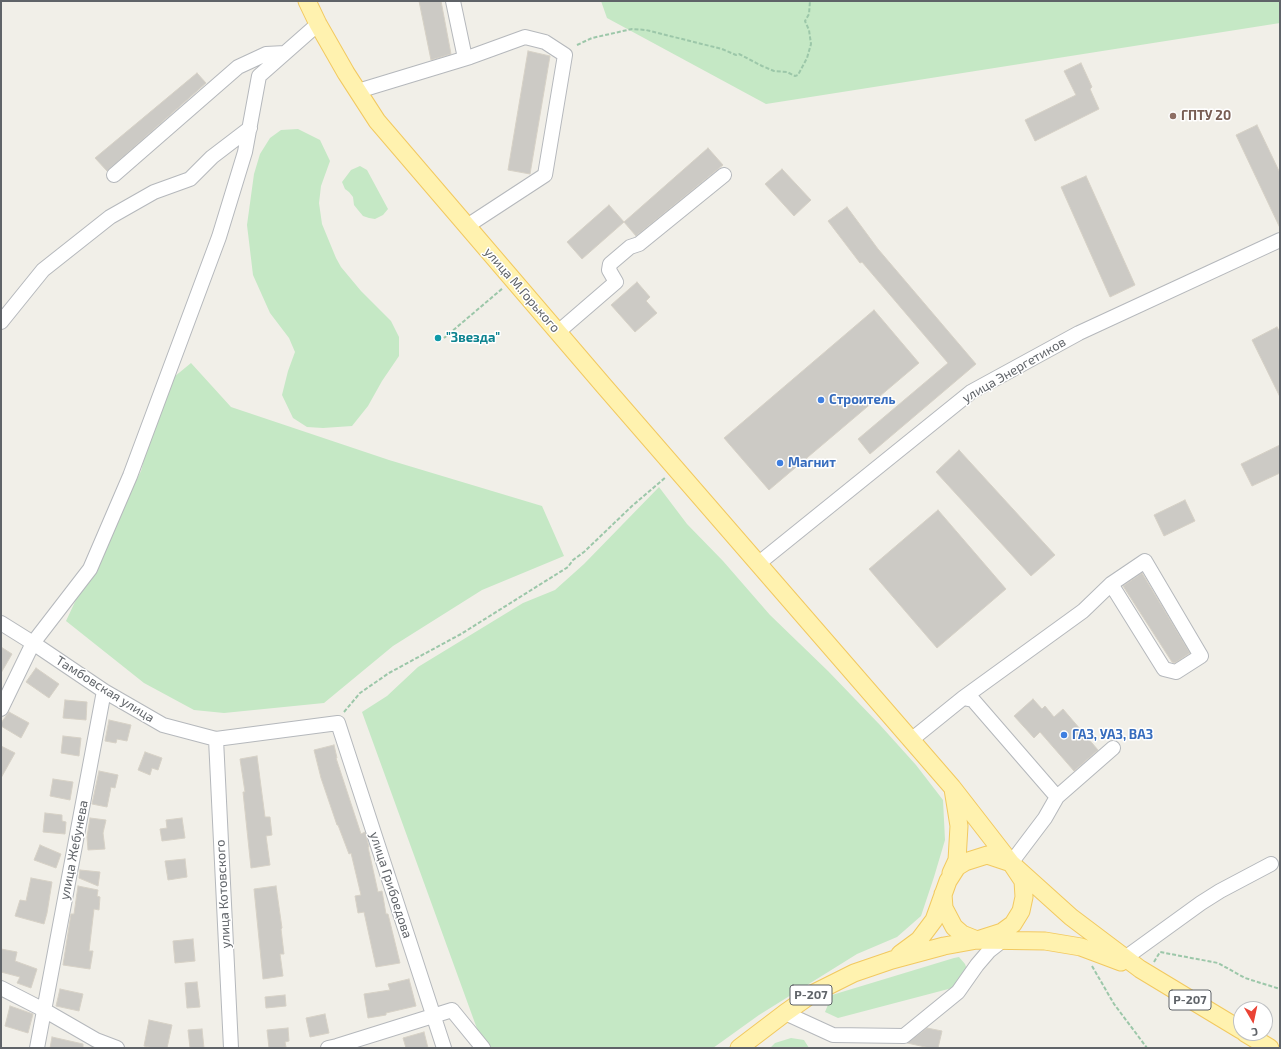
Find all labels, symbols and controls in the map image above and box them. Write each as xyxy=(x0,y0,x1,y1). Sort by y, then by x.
place label: ГПТУ 20 xyxy=(1181,108,1231,124)
marker: ГПТУ 20 xyxy=(1168,111,1178,121)
street label: улица М.Горького xyxy=(481,244,563,336)
place label: "Звезда" xyxy=(446,330,500,346)
marker: "Звезда" xyxy=(433,333,443,343)
street label: улица Энергетиков xyxy=(959,334,1069,406)
place label: Строитель xyxy=(829,392,895,408)
marker: Строитель xyxy=(816,395,826,405)
place label: Магнит xyxy=(788,455,836,471)
marker: Магнит xyxy=(775,458,785,468)
street label: Тамбовская улица xyxy=(53,652,157,726)
place label: ГАЗ, УАЗ, ВАЗ xyxy=(1072,727,1153,743)
marker: ГАЗ, УАЗ, ВАЗ xyxy=(1059,730,1069,740)
street label: улица Жебунева xyxy=(57,799,91,901)
street label: улица Грибоедова xyxy=(366,830,416,940)
street label: улица Котовского xyxy=(212,839,234,949)
road number: Р-207 xyxy=(790,985,832,1005)
road number: Р-207 xyxy=(1169,990,1211,1010)
north arrow xyxy=(1233,1001,1273,1041)
text: С xyxy=(1251,1025,1259,1039)

